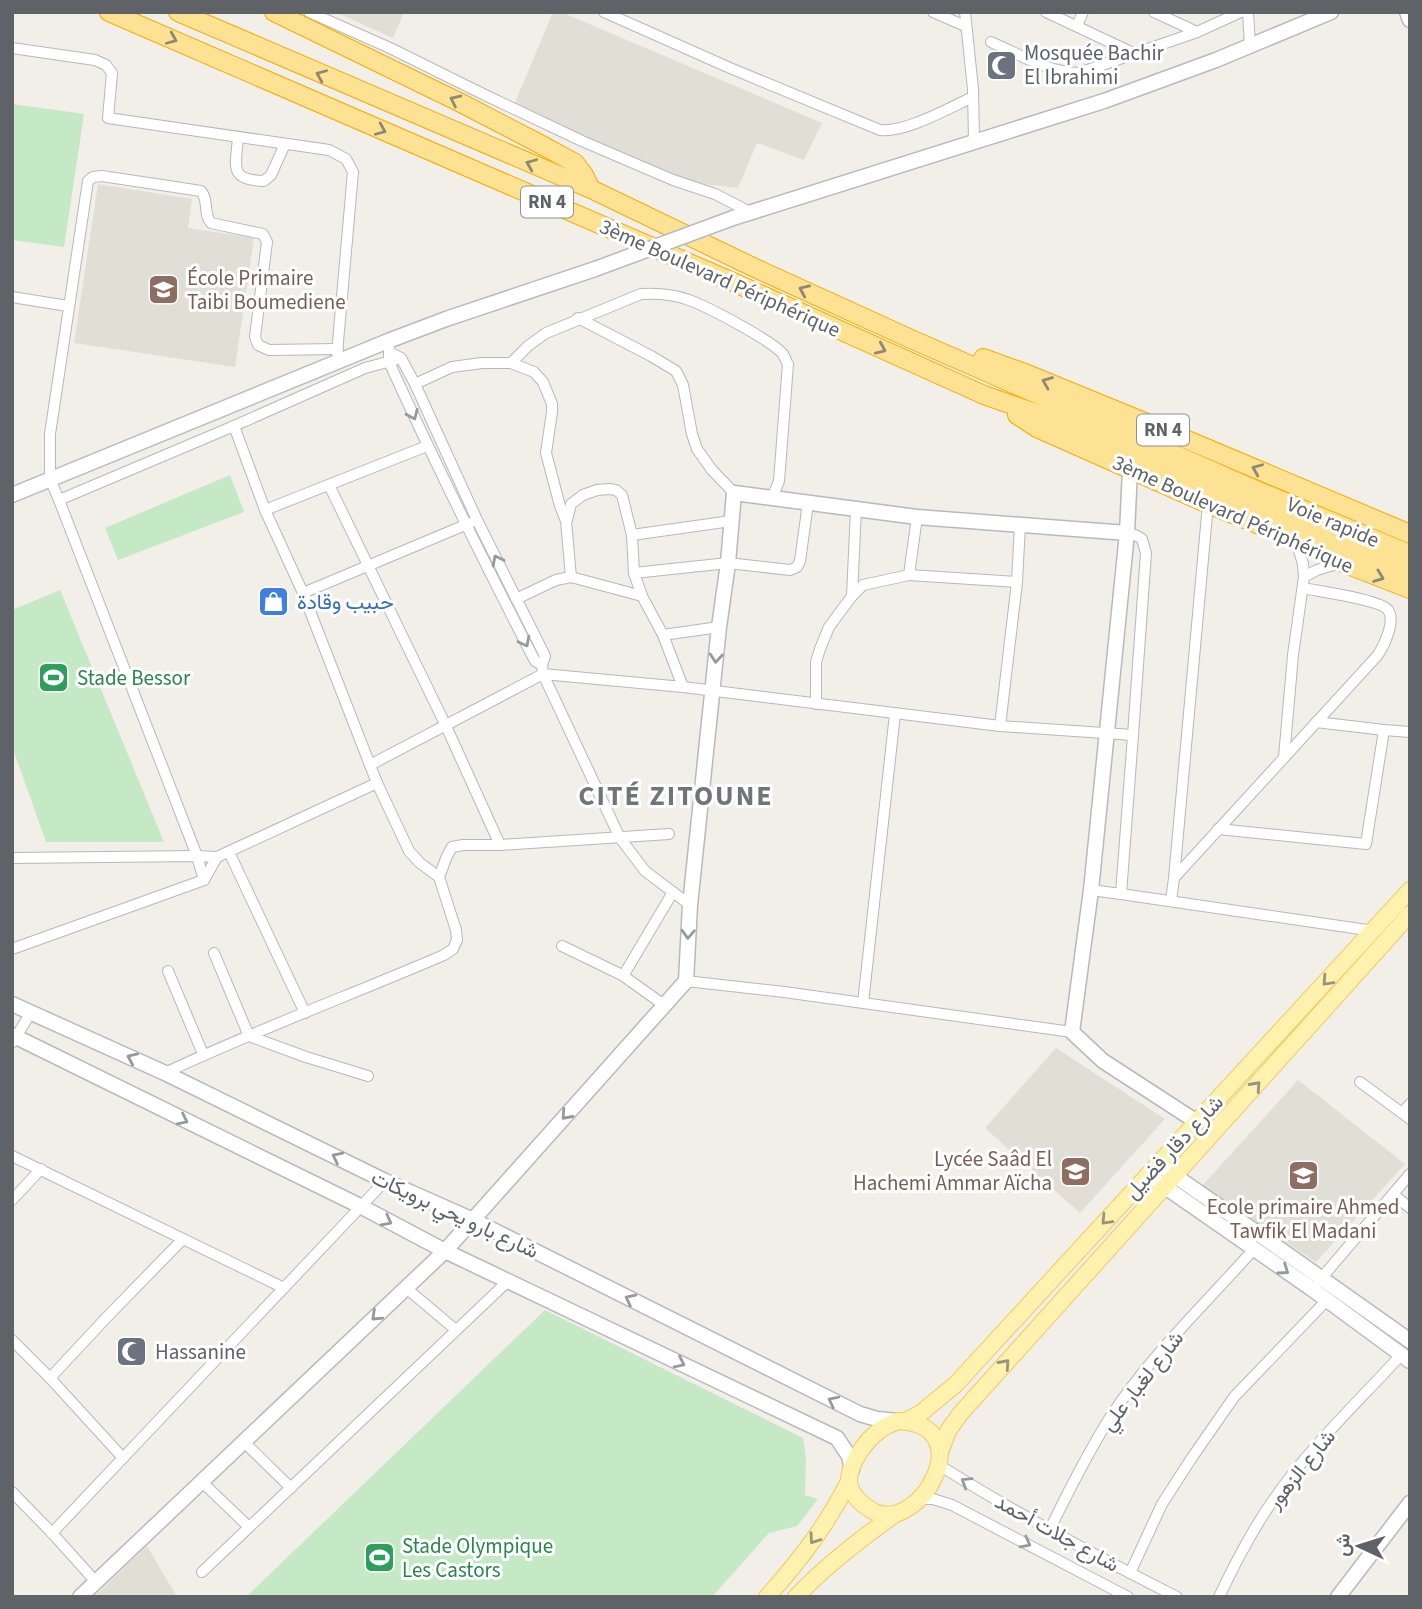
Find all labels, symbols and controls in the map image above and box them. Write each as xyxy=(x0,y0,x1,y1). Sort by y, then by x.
one-way arrow xyxy=(165,31,177,45)
place label: Mosquée Bachir El Ibrahimi xyxy=(1024,38,1165,92)
mosque icon: Mosquée Bachir El Ibrahimi xyxy=(984,48,1018,82)
one-way arrow xyxy=(316,69,329,83)
one-way arrow xyxy=(450,94,462,108)
one-way arrow xyxy=(374,122,386,136)
one-way arrow xyxy=(525,158,538,172)
road number: RN 4 xyxy=(521,186,573,218)
street label: 3ème Boulevard Périphérique xyxy=(595,211,845,345)
place label: École Primaire Taibi Boumediene xyxy=(187,263,346,317)
school or university icon: École Primaire Taibi Boumediene xyxy=(147,273,181,307)
one-way arrow xyxy=(799,284,811,298)
one-way arrow xyxy=(874,341,886,355)
one-way arrow xyxy=(1041,376,1054,390)
one-way arrow xyxy=(405,408,419,421)
road number: RN 4 xyxy=(1137,414,1189,446)
street label: 3ème Boulevard Périphérique xyxy=(1108,447,1358,581)
one-way arrow xyxy=(1251,463,1264,477)
street label: Voie rapide xyxy=(1282,489,1384,555)
one-way arrow xyxy=(492,555,506,567)
one-way arrow xyxy=(1373,568,1385,582)
shop icon: حبيب وقادة xyxy=(257,585,291,619)
place label: حبيب وقادة xyxy=(297,587,394,617)
one-way arrow xyxy=(516,634,530,647)
one-way arrow xyxy=(709,653,724,664)
sports icon: Stade Bessor xyxy=(37,661,71,695)
place label: Stade Bessor xyxy=(77,663,191,693)
district label: CITÉ ZITOUNE xyxy=(578,776,774,816)
one-way arrow xyxy=(681,928,696,939)
one-way arrow xyxy=(1323,973,1336,986)
one-way arrow xyxy=(127,1052,139,1066)
one-way arrow xyxy=(1248,1081,1260,1094)
street label: شارع دقار فضيل xyxy=(1118,1088,1230,1206)
one-way arrow xyxy=(562,1107,574,1120)
one-way arrow xyxy=(176,1111,188,1125)
place label: Lycée Saâd El Hachemi Ammar Aïcha xyxy=(853,1144,1052,1198)
one-way arrow xyxy=(332,1151,344,1165)
school or university icon: Lycée Saâd El Hachemi Ammar Aïcha xyxy=(1058,1154,1092,1188)
school or university icon: Ecole primaire Ahmed Tawfik El Madani xyxy=(1286,1158,1320,1192)
street label: شارع بارو يحي برويكات xyxy=(365,1162,544,1268)
place label: Ecole primaire Ahmed Tawfik El Madani xyxy=(1207,1192,1399,1246)
one-way arrow xyxy=(380,1212,392,1226)
one-way arrow xyxy=(1102,1212,1115,1225)
one-way arrow xyxy=(1276,1262,1289,1274)
one-way arrow xyxy=(625,1293,637,1307)
one-way arrow xyxy=(371,1308,384,1321)
street label: شارع لغبار علي xyxy=(1093,1325,1192,1439)
mosque icon: Hassanine xyxy=(115,1335,149,1369)
place label: Hassanine xyxy=(155,1337,246,1367)
one-way arrow xyxy=(673,1354,685,1368)
one-way arrow xyxy=(997,1359,1010,1372)
one-way arrow xyxy=(828,1395,840,1409)
street label: شارع الزهور xyxy=(1259,1423,1343,1516)
one-way arrow xyxy=(961,1478,974,1491)
street label: شارع جلات أحمد xyxy=(989,1486,1125,1580)
north arrow xyxy=(1324,1511,1394,1581)
place label: Stade Olympique Les Castors xyxy=(402,1531,553,1585)
one-way arrow xyxy=(810,1531,822,1544)
text: ش xyxy=(1329,1532,1358,1557)
one-way arrow xyxy=(1019,1535,1032,1548)
sports icon: Stade Olympique Les Castors xyxy=(362,1541,396,1575)

